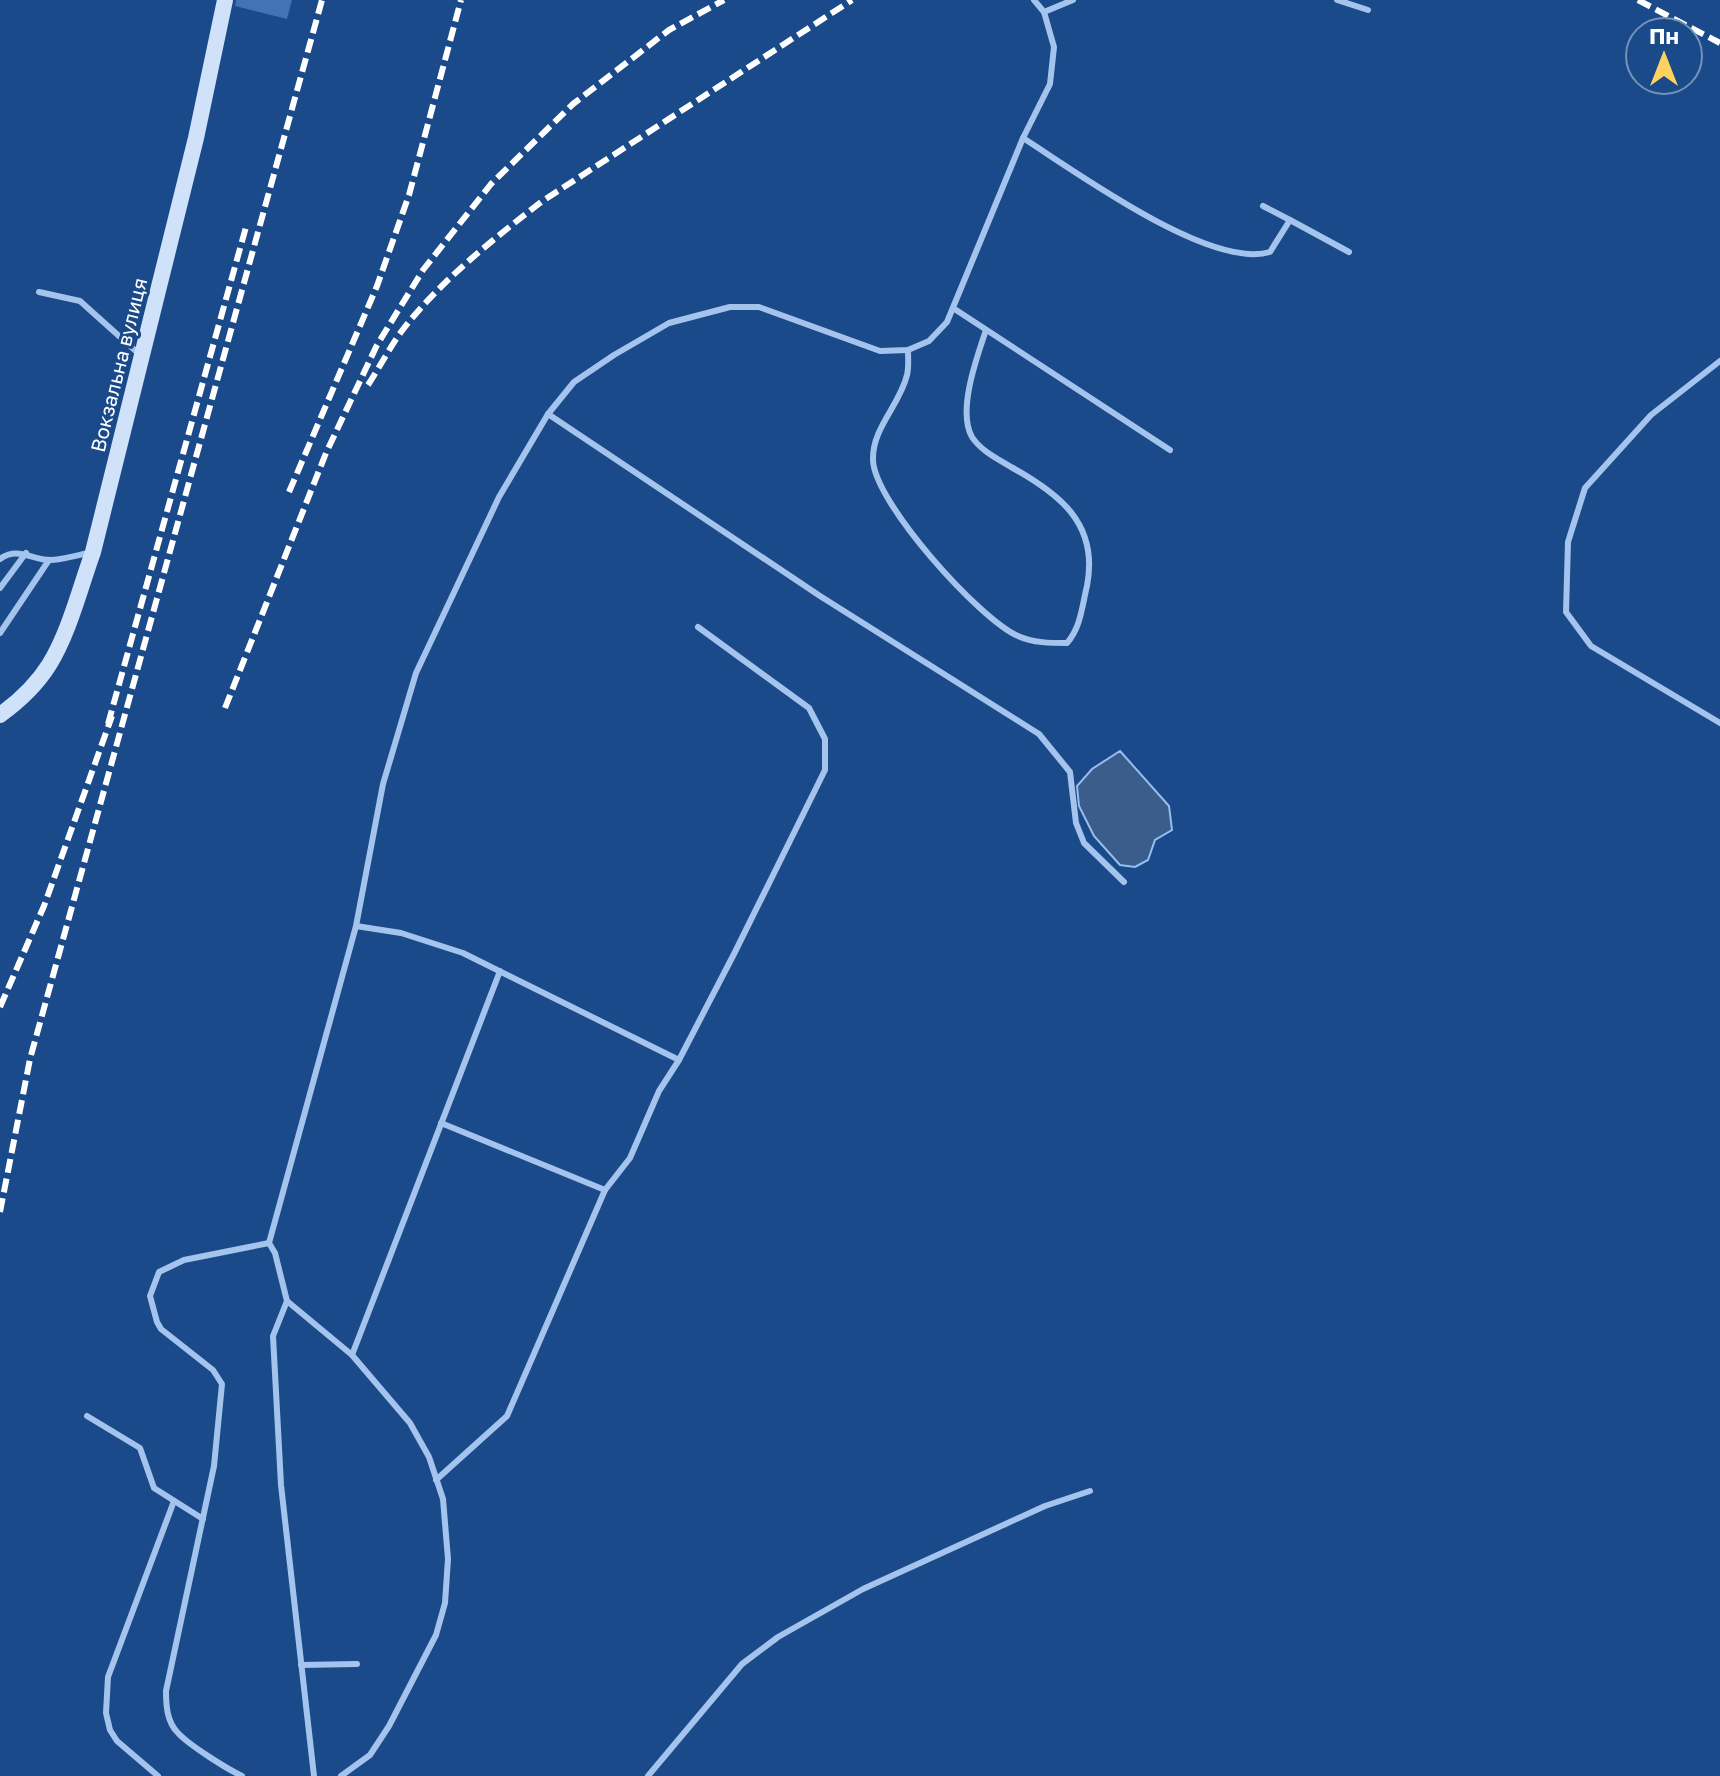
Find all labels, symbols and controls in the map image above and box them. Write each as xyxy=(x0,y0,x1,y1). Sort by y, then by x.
north arrow xyxy=(1624,16,1704,96)
text: Пн xyxy=(1649,22,1679,49)
street label: Вокзальна вулиця xyxy=(85,275,151,454)

